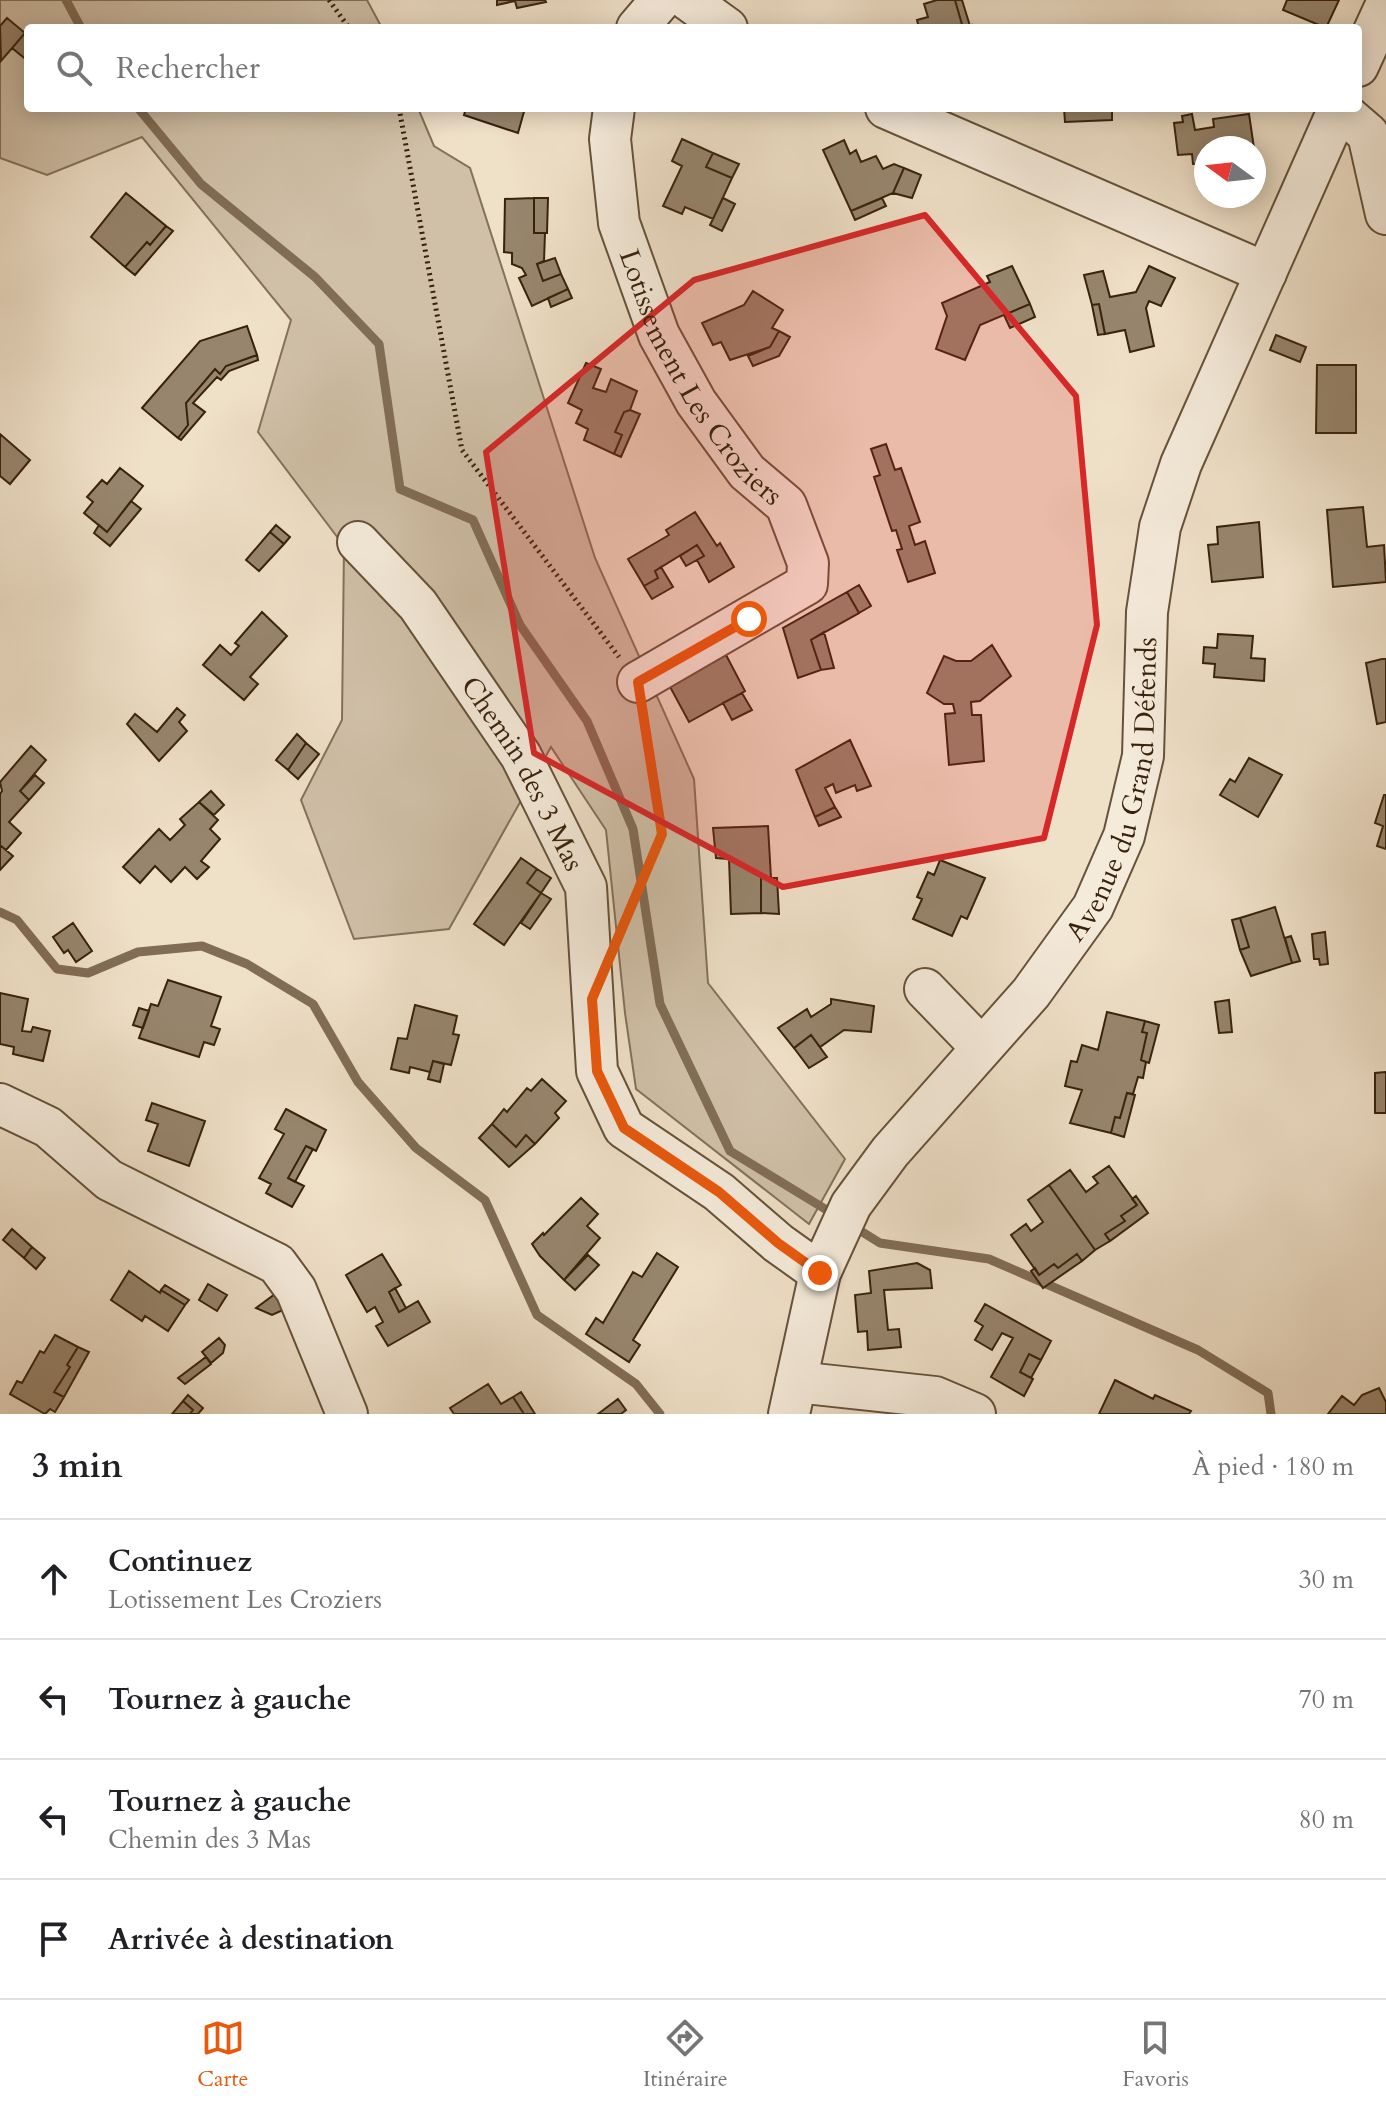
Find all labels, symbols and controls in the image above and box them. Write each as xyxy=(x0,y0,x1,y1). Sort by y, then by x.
search box xyxy=(24,24,1362,112)
icon: search xyxy=(52,46,96,90)
text: Rechercher xyxy=(116,48,260,89)
north arrow xyxy=(1194,136,1266,208)
street label: Lotissement Les Croziers xyxy=(610,244,790,514)
route start xyxy=(731,601,767,637)
street label: Avenue du Grand Défends xyxy=(1057,637,1166,949)
street label: Chemin des 3 Mas xyxy=(452,669,593,877)
route end xyxy=(802,1255,838,1291)
text: 3 min xyxy=(32,1443,123,1489)
text: À pied · 180 m xyxy=(1192,1449,1354,1484)
text: Continuez xyxy=(108,1541,252,1582)
icon: ahead xyxy=(32,1557,76,1601)
text: 30 m xyxy=(1298,1562,1354,1597)
text: Lotissement Les Croziers xyxy=(108,1582,382,1617)
icon: left xyxy=(32,1677,76,1721)
text: Tournez à gauche xyxy=(108,1679,352,1720)
text: 70 m xyxy=(1298,1682,1354,1717)
text: Tournez à gauche xyxy=(108,1781,352,1822)
icon: left xyxy=(32,1797,76,1841)
text: 80 m xyxy=(1298,1802,1354,1837)
text: Chemin des 3 Mas xyxy=(108,1822,311,1857)
icon: arrive xyxy=(32,1917,76,1961)
text: Arrivée à destination xyxy=(108,1919,394,1960)
tab: Carte xyxy=(197,2016,248,2094)
tab: Itinéraire xyxy=(643,2016,728,2094)
tab: Favoris xyxy=(1122,2016,1189,2094)

